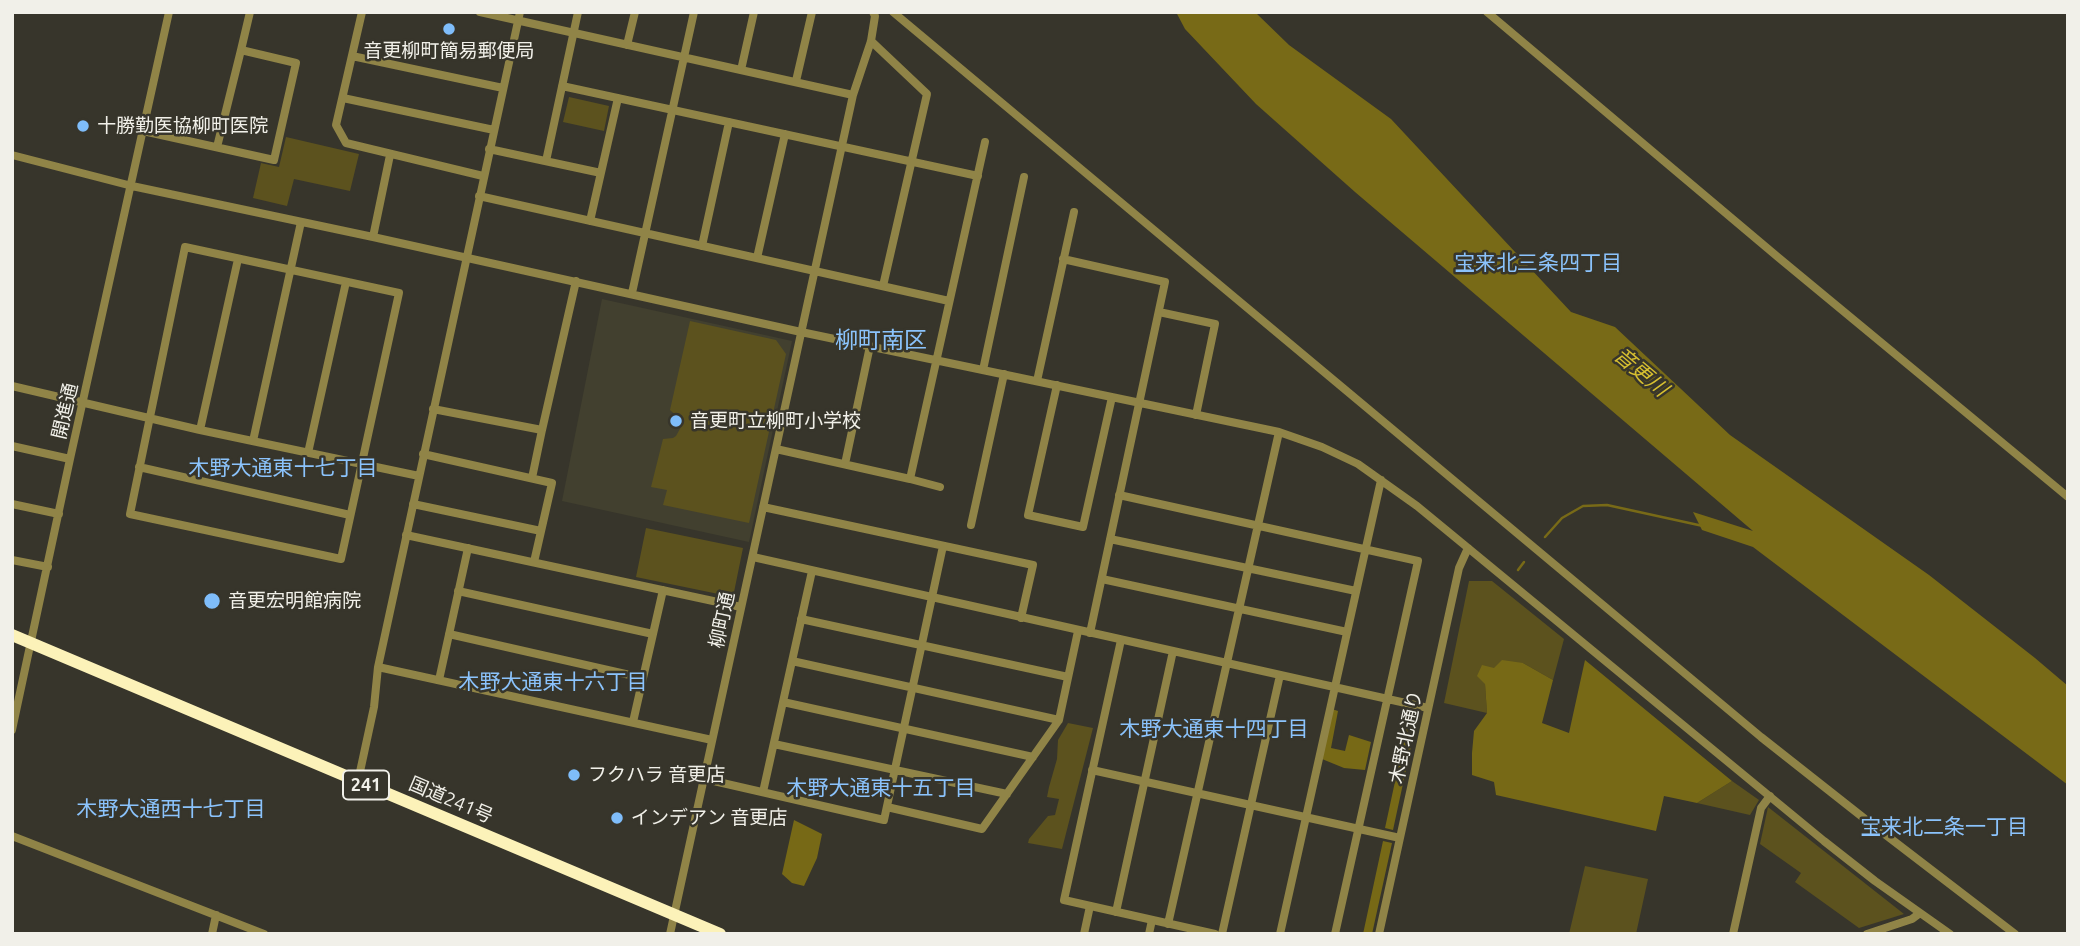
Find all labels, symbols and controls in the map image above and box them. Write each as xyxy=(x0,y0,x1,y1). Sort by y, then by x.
marker: 音更柳町簡易郵便局 xyxy=(441,21,457,37)
place label: 音更柳町簡易郵便局 xyxy=(364,40,534,62)
place label: 十勝勤医協柳町医院 xyxy=(97,115,268,137)
marker: 十勝勤医協柳町医院 xyxy=(75,118,91,134)
district label: 宝来北三条四丁目 xyxy=(1454,250,1622,276)
district label: 柳町南区 xyxy=(835,326,927,354)
water label: 音更川 xyxy=(1609,342,1673,402)
street label: 開進通 xyxy=(47,381,83,441)
place label: 音更町立柳町小学校 xyxy=(690,410,861,432)
marker: 音更町立柳町小学校 xyxy=(668,413,684,429)
district label: 木野大通東十七丁目 xyxy=(189,455,377,481)
place label: 音更宏明館病院 xyxy=(228,590,361,612)
street label: 柳町通 xyxy=(705,590,739,650)
marker: 音更宏明館病院 xyxy=(202,591,222,611)
district label: 木野大通東十六丁目 xyxy=(459,669,647,695)
street label: 木野北通り xyxy=(1385,688,1427,786)
district label: 木野大通東十四丁目 xyxy=(1120,716,1308,742)
place label: フクハラ 音更店 xyxy=(588,764,725,786)
marker: フクハラ 音更店 xyxy=(566,767,582,783)
road number: 241 xyxy=(343,770,389,800)
street label: 国道241号 xyxy=(406,772,496,828)
district label: 木野大通東十五丁目 xyxy=(787,775,975,801)
district label: 木野大通西十七丁目 xyxy=(77,796,265,822)
place label: インデアン 音更店 xyxy=(631,807,787,829)
marker: インデアン 音更店 xyxy=(609,810,625,826)
district label: 宝来北二条一丁目 xyxy=(1860,814,2028,840)

